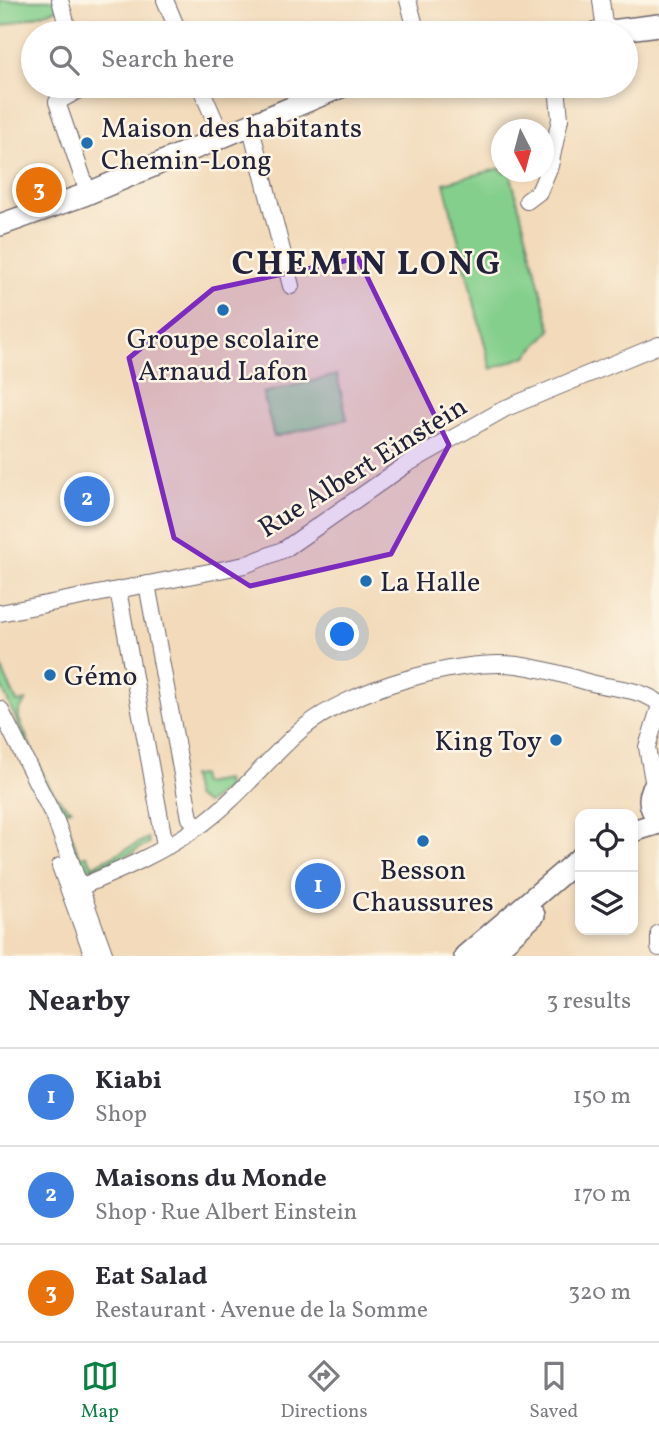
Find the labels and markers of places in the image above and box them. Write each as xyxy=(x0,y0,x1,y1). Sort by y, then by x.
place label: Maison des habitants Chemin-Long xyxy=(101,110,362,181)
marker: Maison des habitants Chemin-Long xyxy=(79,135,95,151)
pin: 3 xyxy=(16,164,62,216)
marker: Groupe scolaire Arnaud Lafon xyxy=(215,302,231,318)
place label: Groupe scolaire Arnaud Lafon xyxy=(127,321,319,392)
pin: 2 xyxy=(64,473,110,525)
place label: La Halle xyxy=(380,564,480,603)
marker: La Halle xyxy=(358,573,374,589)
place label: Gémo xyxy=(64,658,137,697)
marker: Gémo xyxy=(42,667,58,683)
place label: King Toy xyxy=(435,723,542,762)
marker: King Toy xyxy=(548,732,564,748)
marker: Besson Chaussures xyxy=(415,833,431,849)
place label: Besson Chaussures xyxy=(352,852,494,923)
pin: 1 xyxy=(295,860,341,912)

